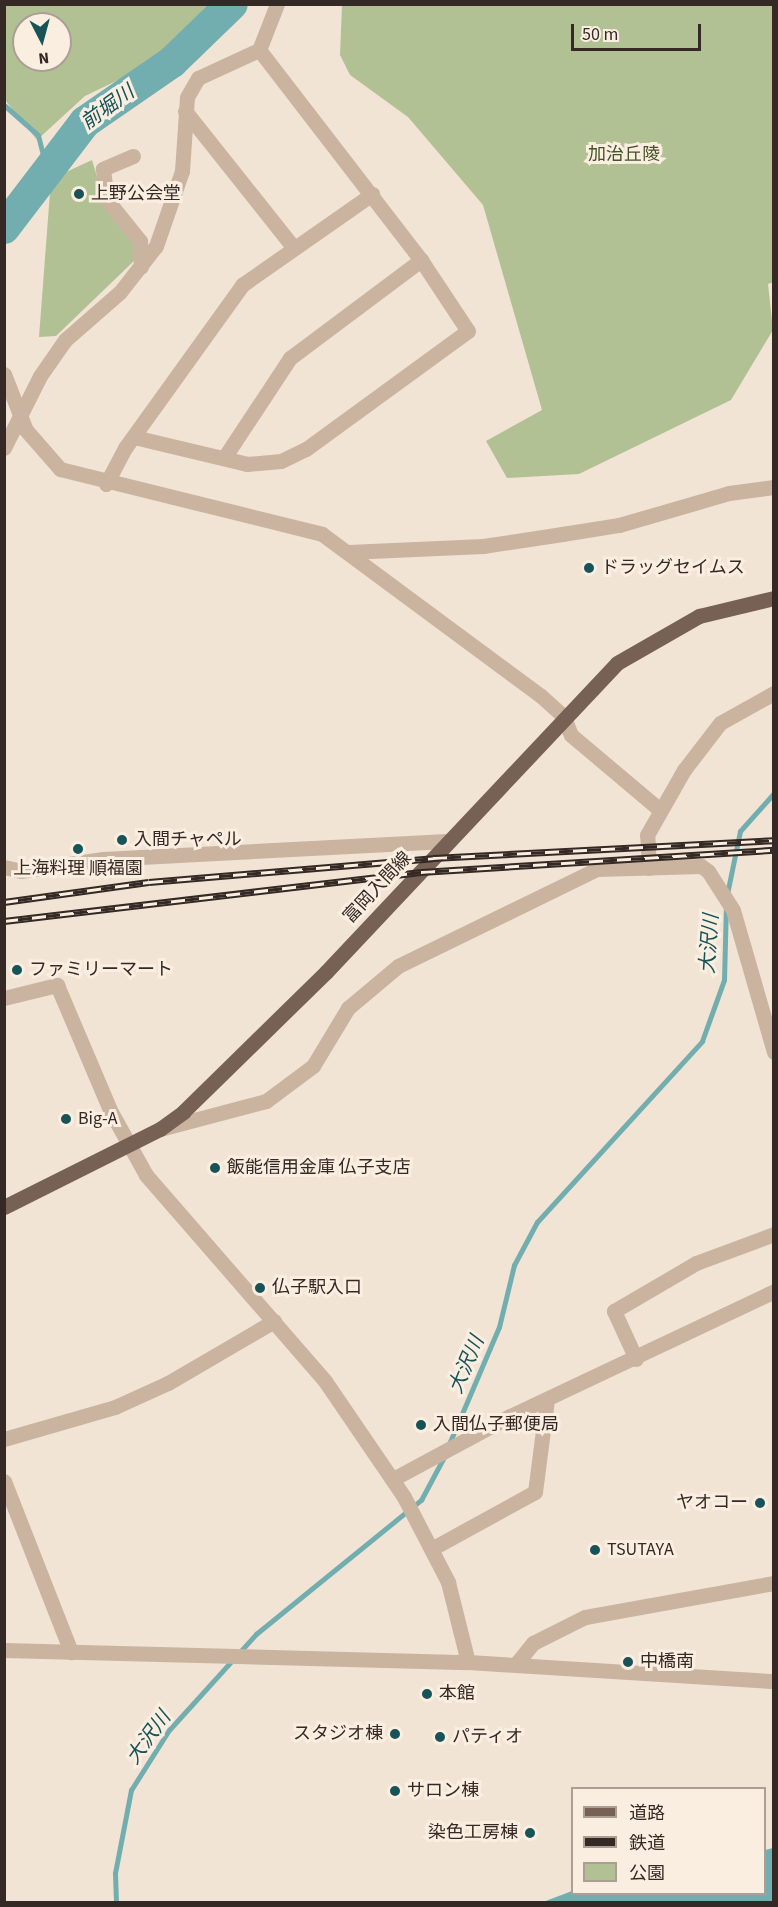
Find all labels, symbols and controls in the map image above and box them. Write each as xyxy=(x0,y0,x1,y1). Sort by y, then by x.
north arrow xyxy=(12,12,72,72)
scale bar xyxy=(574,12,704,50)
text: 50 m xyxy=(582,22,618,47)
text: N xyxy=(37,46,50,69)
water label: 前堀川 xyxy=(77,81,139,135)
park label: 加治丘陵 xyxy=(588,144,660,166)
place label: 上野公会堂 xyxy=(91,183,181,205)
marker: 上野公会堂 xyxy=(72,187,86,201)
place label: ドラッグセイムス xyxy=(601,557,745,579)
marker: ドラッグセイムス xyxy=(582,561,596,575)
place label: 入間チャペル xyxy=(134,829,242,851)
marker: 入間チャペル xyxy=(115,833,129,847)
marker: 上海料理 順福園 xyxy=(71,842,85,856)
street label: 富岡入間線 xyxy=(339,848,417,928)
place label: 上海料理 順福園 xyxy=(13,858,143,880)
water label: 大沢川 xyxy=(696,913,724,975)
place label: ファミリーマート xyxy=(29,959,173,981)
marker: ファミリーマート xyxy=(10,963,24,977)
place label: Big-A xyxy=(78,1108,117,1130)
marker: Big-A xyxy=(59,1112,73,1126)
place label: 飯能信用金庫 仏子支店 xyxy=(227,1157,411,1179)
marker: 飯能信用金庫 仏子支店 xyxy=(208,1161,222,1175)
place label: 仏子駅入口 xyxy=(272,1277,362,1299)
marker: 仏子駅入口 xyxy=(253,1281,267,1295)
water label: 大沢川 xyxy=(444,1333,490,1397)
place label: 入間仏子郵便局 xyxy=(433,1414,559,1436)
marker: 入間仏子郵便局 xyxy=(414,1418,428,1432)
place label: ヤオコー xyxy=(676,1492,748,1514)
marker: ヤオコー xyxy=(753,1496,767,1510)
place label: TSUTAYA xyxy=(607,1539,674,1561)
marker: TSUTAYA xyxy=(588,1543,602,1557)
place label: 中橋南 xyxy=(640,1651,694,1673)
marker: 中橋南 xyxy=(621,1655,635,1669)
place label: 本館 xyxy=(439,1683,475,1705)
marker: 本館 xyxy=(420,1687,434,1701)
water label: 大沢川 xyxy=(122,1707,176,1769)
place label: スタジオ棟 xyxy=(293,1723,383,1745)
place label: パティオ xyxy=(452,1726,524,1748)
marker: スタジオ棟 xyxy=(388,1727,402,1741)
marker: パティオ xyxy=(433,1730,447,1744)
place label: サロン棟 xyxy=(407,1780,479,1802)
marker: サロン棟 xyxy=(388,1784,402,1798)
legend xyxy=(571,1787,766,1895)
text: 道路 xyxy=(629,1801,665,1826)
place label: 染色工房棟 xyxy=(428,1822,518,1844)
marker: 染色工房棟 xyxy=(523,1826,537,1840)
text: 鉄道 xyxy=(629,1831,665,1856)
text: 公園 xyxy=(629,1861,665,1886)

